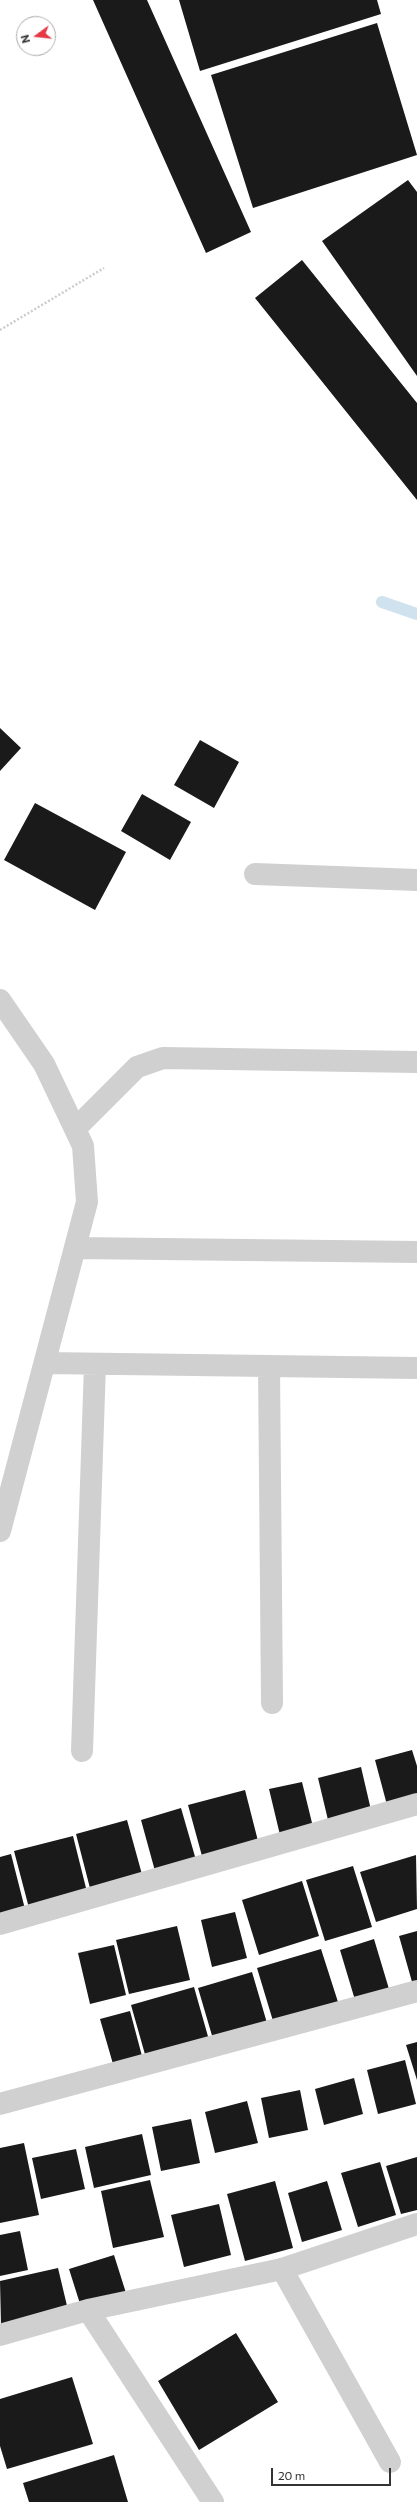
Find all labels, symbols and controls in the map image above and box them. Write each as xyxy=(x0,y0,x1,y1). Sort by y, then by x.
north arrow xyxy=(16,16,56,56)
text: N xyxy=(18,33,32,45)
scale bar xyxy=(273,2460,393,2486)
text: 20 m xyxy=(278,2468,305,2482)

